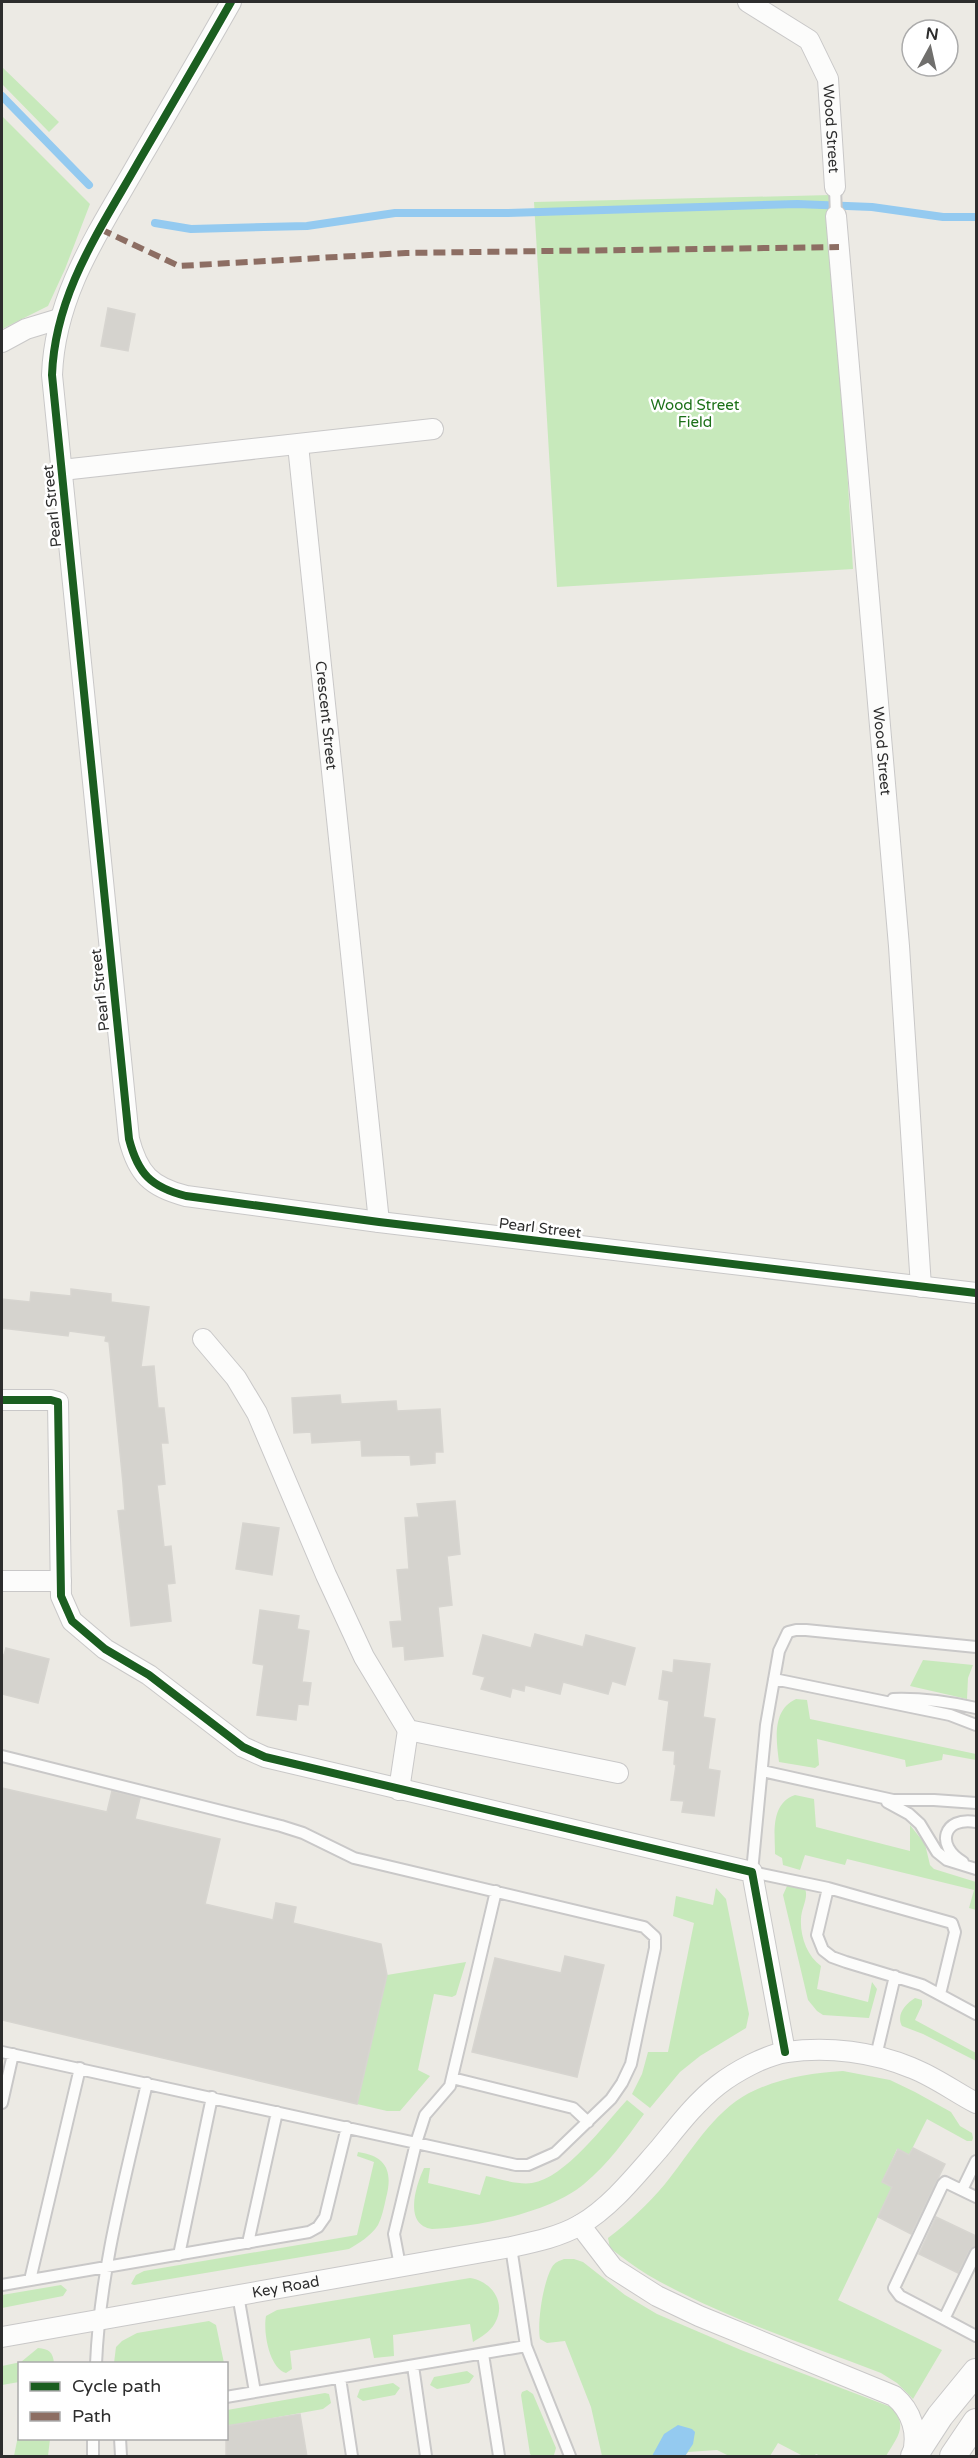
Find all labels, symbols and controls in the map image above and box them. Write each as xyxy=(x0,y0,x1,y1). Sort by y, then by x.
north arrow xyxy=(900,18,960,78)
text: N xyxy=(924,23,940,45)
street label: Wood Street xyxy=(819,84,843,174)
park label: Wood Street Field xyxy=(651,396,740,431)
street label: Pearl Street xyxy=(39,464,65,548)
street label: Crescent Street xyxy=(312,660,341,771)
street label: Wood Street xyxy=(869,706,895,796)
street label: Pearl Street xyxy=(87,948,113,1032)
street label: Pearl Street xyxy=(498,1214,583,1242)
street label: Key Road xyxy=(250,2272,321,2302)
legend xyxy=(18,2362,228,2440)
text: Cycle path xyxy=(72,2375,161,2397)
text: Path xyxy=(72,2405,111,2427)

